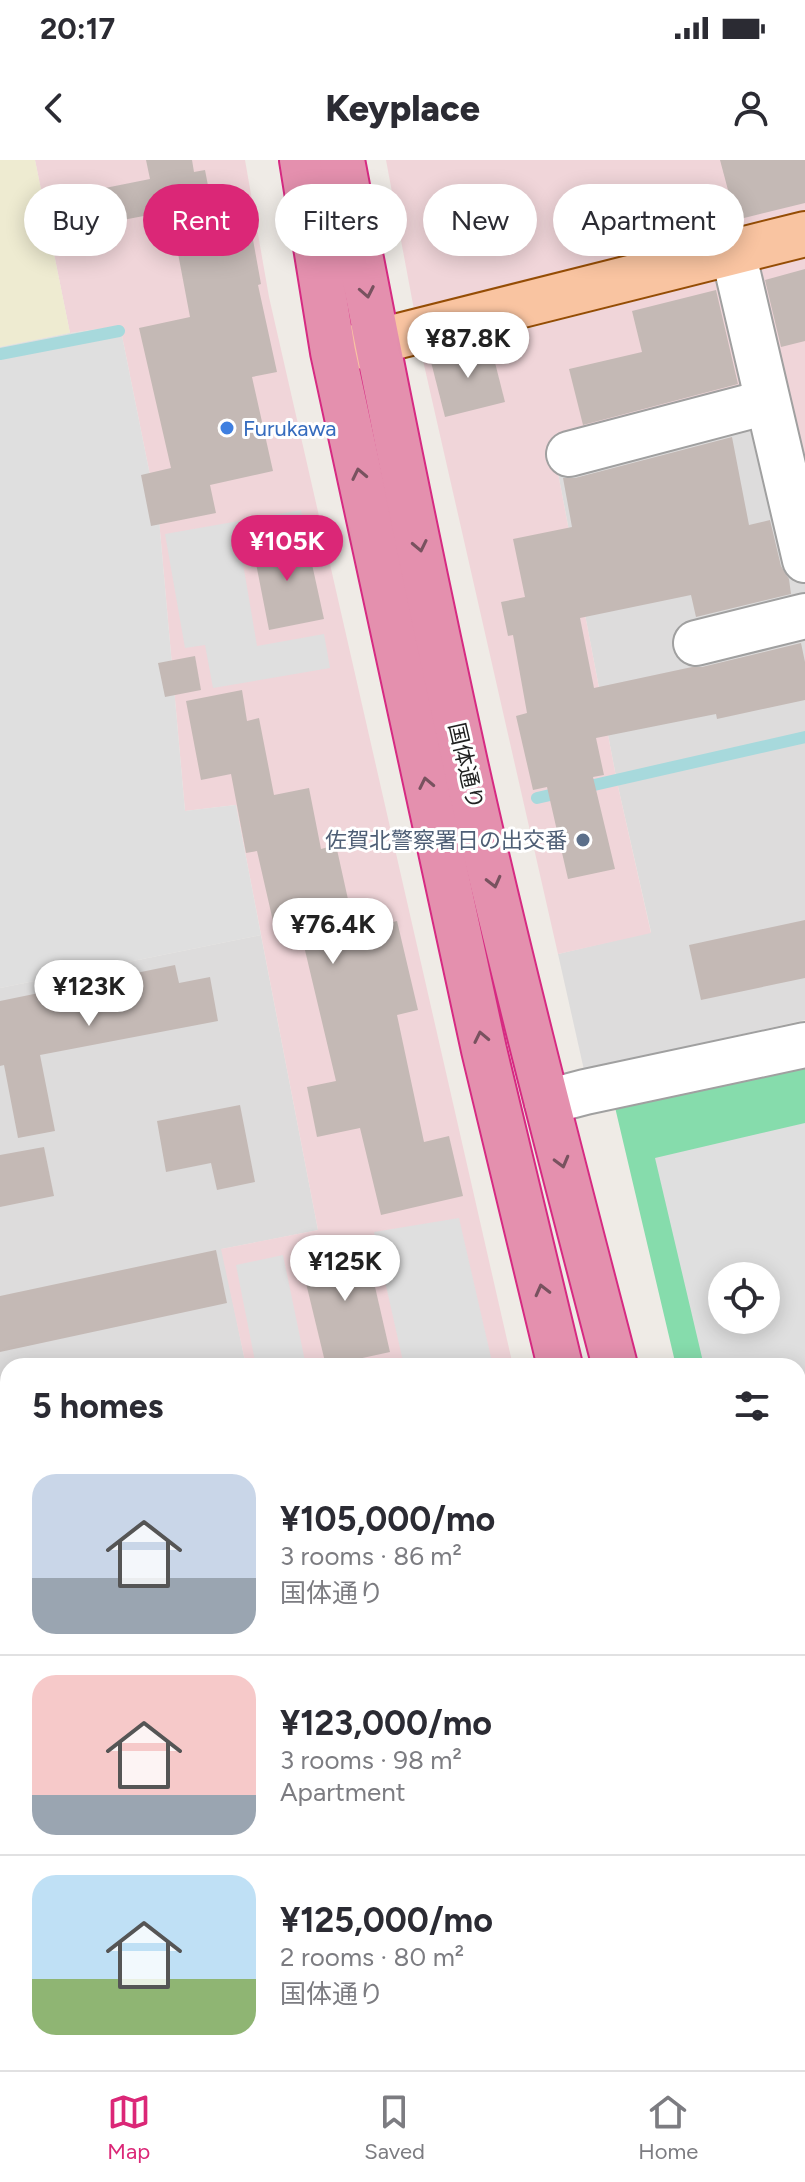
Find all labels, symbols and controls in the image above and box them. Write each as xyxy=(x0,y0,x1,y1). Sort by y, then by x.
text: 20:17 xyxy=(40,10,115,47)
icon: back xyxy=(32,86,76,130)
icon: person xyxy=(729,86,773,130)
text: Keyplace xyxy=(325,87,480,130)
chip: Buy xyxy=(24,184,127,256)
chip: Rent xyxy=(143,184,259,256)
chip: Filters xyxy=(275,184,407,256)
chip: New xyxy=(423,184,537,256)
chip: Apartment xyxy=(553,184,744,256)
one-way arrow xyxy=(358,284,375,298)
pin: ¥87.8K xyxy=(403,312,533,380)
text: ¥87.8K xyxy=(425,322,511,354)
place label: Furukawa xyxy=(243,415,336,442)
marker: Furukawa xyxy=(218,419,236,437)
one-way arrow xyxy=(351,468,368,482)
pin: ¥105K xyxy=(231,515,343,583)
text: ¥105K xyxy=(249,525,325,557)
one-way arrow xyxy=(410,540,427,553)
street label: 国体通り xyxy=(443,720,489,812)
one-way arrow xyxy=(418,777,435,791)
place label: 佐賀北警察署日の出交番 xyxy=(325,827,567,854)
marker: 佐賀北警察署日の出交番 xyxy=(574,831,592,849)
one-way arrow xyxy=(484,875,501,888)
pin: ¥76.4K xyxy=(268,898,398,966)
text: ¥76.4K xyxy=(290,908,376,940)
pin: ¥123K xyxy=(33,960,145,1028)
text: ¥123K xyxy=(52,970,126,1002)
one-way arrow xyxy=(473,1031,490,1045)
one-way arrow xyxy=(553,1154,570,1168)
pin: ¥125K xyxy=(289,1235,401,1303)
text: ¥125K xyxy=(308,1245,382,1277)
map controls xyxy=(708,1262,780,1334)
button: locate xyxy=(708,1262,780,1334)
one-way arrow xyxy=(534,1284,551,1298)
icon: filters xyxy=(730,1384,774,1428)
text: 5 homes xyxy=(32,1386,163,1427)
text: ¥105,000/mo xyxy=(280,1499,495,1540)
icon: home xyxy=(96,1506,192,1602)
text: 3 rooms · 86 m² xyxy=(280,1540,462,1572)
text: 国体通り xyxy=(280,1577,384,1609)
text: ¥123,000/mo xyxy=(280,1703,492,1744)
icon: home xyxy=(96,1707,192,1803)
text: 3 rooms · 98 m² xyxy=(280,1744,462,1776)
text: Apartment xyxy=(280,1776,406,1808)
text: ¥125,000/mo xyxy=(280,1900,493,1941)
icon: home xyxy=(96,1907,192,2003)
text: 2 rooms · 80 m² xyxy=(280,1941,464,1973)
text: 国体通り xyxy=(280,1978,384,2010)
tab: Map xyxy=(107,2090,151,2165)
tab: Saved xyxy=(364,2090,425,2165)
tab: Home xyxy=(638,2090,698,2165)

